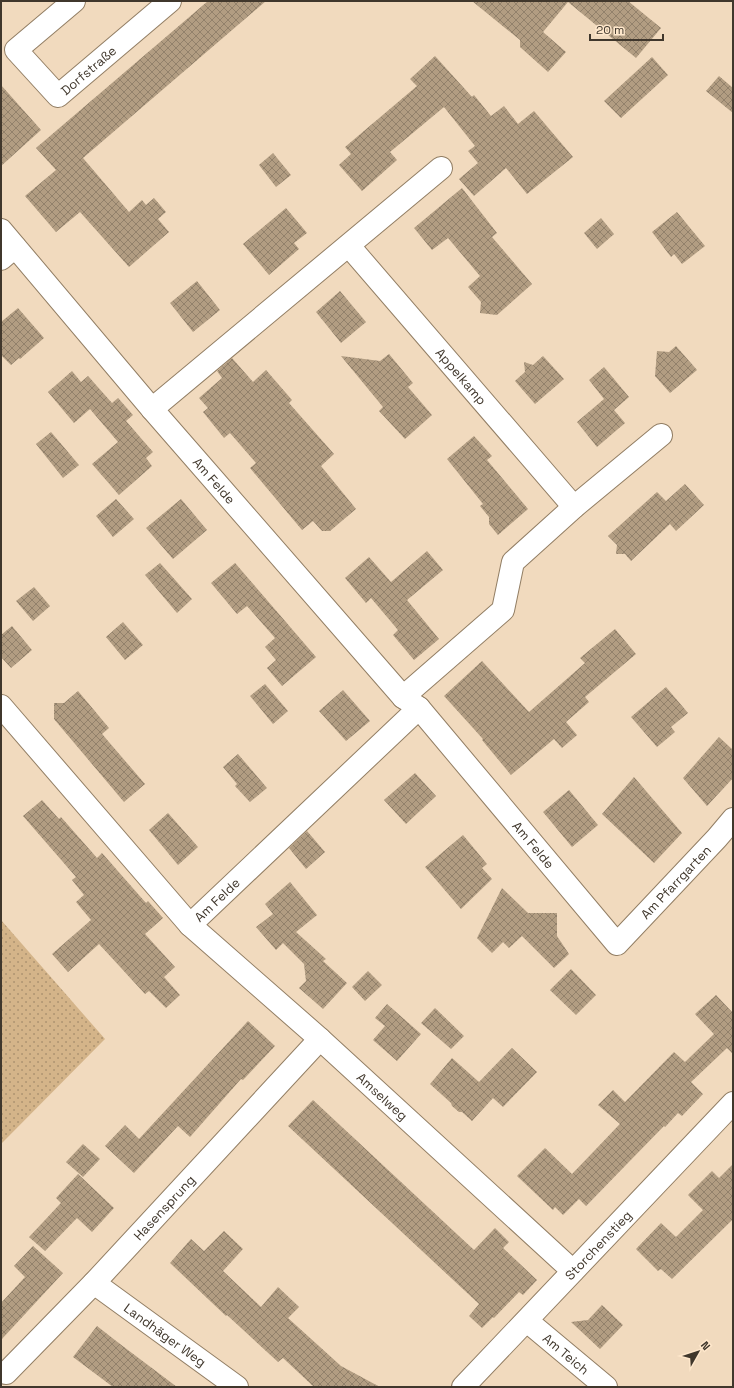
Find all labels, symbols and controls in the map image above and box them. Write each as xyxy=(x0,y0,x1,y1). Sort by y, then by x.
scale bar xyxy=(590,16,663,42)
text: 20 m xyxy=(596,22,624,38)
street label: Dorfstraße xyxy=(57,42,120,99)
street label: Appelkamp xyxy=(432,345,490,409)
street label: Am Felde xyxy=(189,454,239,508)
street label: Am Felde xyxy=(509,818,558,872)
street label: Am Pfarrgarten xyxy=(637,842,715,923)
street label: Am Felde xyxy=(191,874,244,926)
street label: Amselweg xyxy=(353,1069,411,1124)
street label: Hasensprung xyxy=(130,1171,199,1244)
street label: Storchenstieg xyxy=(561,1207,636,1284)
street label: Landhäger Weg xyxy=(120,1300,209,1371)
street label: Am Teich xyxy=(539,1330,593,1378)
north arrow xyxy=(678,1332,718,1372)
text: N xyxy=(698,1338,714,1353)

